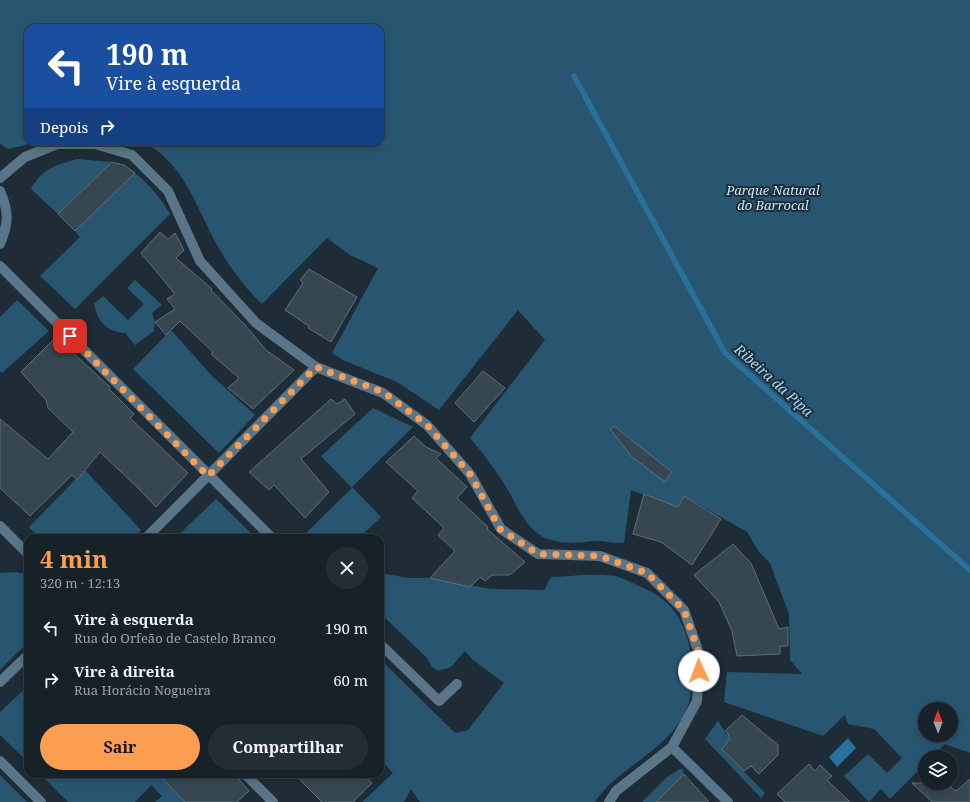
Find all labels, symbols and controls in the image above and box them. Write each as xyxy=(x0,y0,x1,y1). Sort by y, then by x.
text: 190 m xyxy=(106,35,188,73)
icon: left xyxy=(40,40,92,92)
text: Vire à esquerda xyxy=(106,71,241,95)
icon: right xyxy=(96,116,118,138)
text: Depois xyxy=(40,117,88,137)
park label: Parque Natural do Barrocal xyxy=(725,181,820,214)
pin xyxy=(53,319,87,353)
icon: arrive xyxy=(59,325,81,347)
water label: Ribeira da Pipa xyxy=(730,339,818,421)
text: 4 min xyxy=(40,542,108,575)
button: close xyxy=(326,547,368,589)
text: 320 m · 12:13 xyxy=(40,574,120,592)
text: Vire à esquerda xyxy=(74,609,194,629)
icon: left xyxy=(40,617,62,639)
text: 190 m xyxy=(325,618,368,638)
text: Rua do Orfeão de Castelo Branco xyxy=(74,629,276,647)
position arrow xyxy=(678,650,720,692)
text: Vire à direita xyxy=(74,661,175,681)
icon: right xyxy=(40,669,62,691)
text: 60 m xyxy=(333,670,368,690)
text: Rua Horácio Nogueira xyxy=(74,681,211,699)
north arrow xyxy=(918,702,958,742)
map controls xyxy=(918,702,958,790)
button: Sair xyxy=(40,724,200,770)
button: Compartilhar xyxy=(208,724,368,770)
button: layers xyxy=(918,750,958,790)

